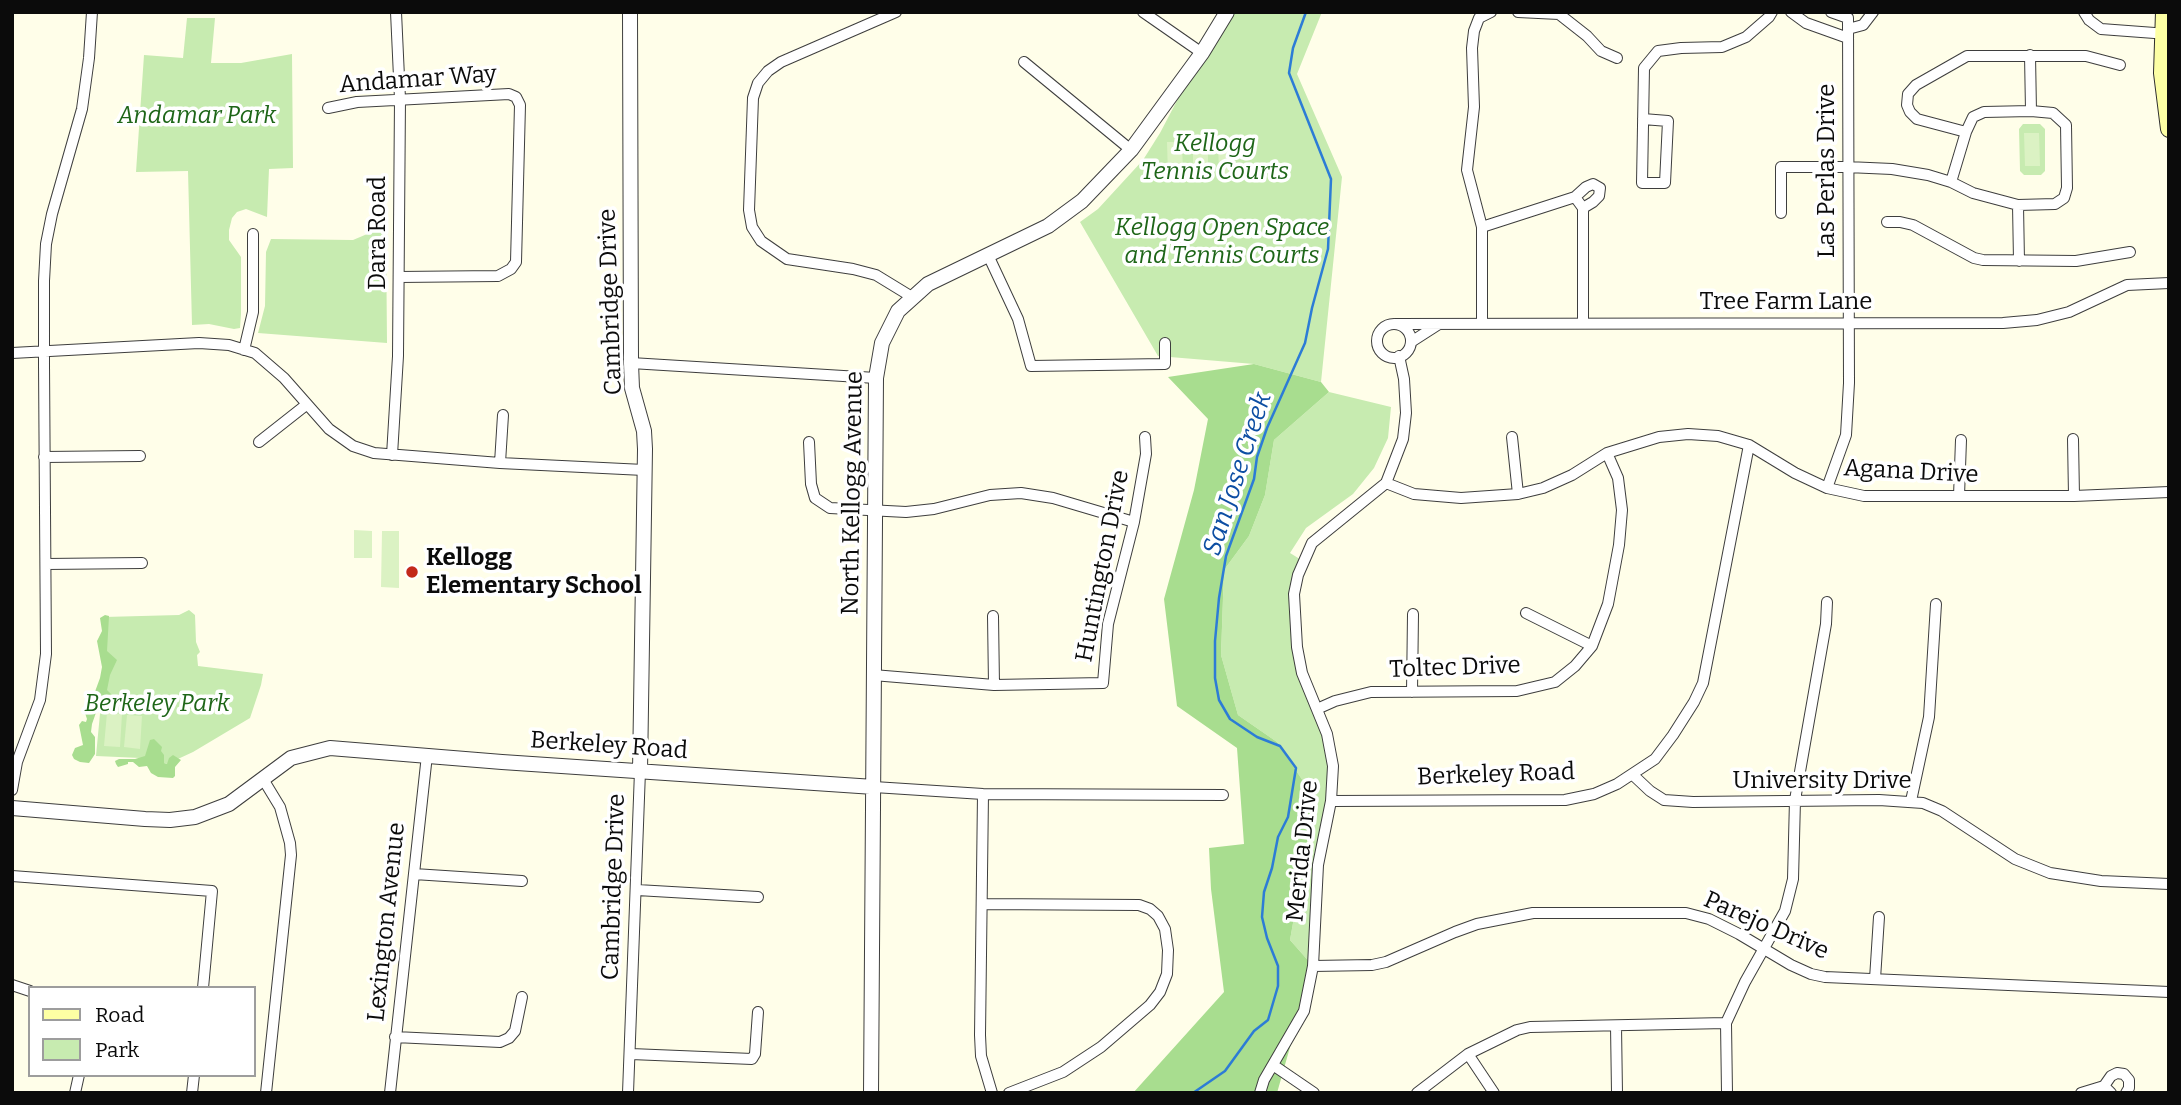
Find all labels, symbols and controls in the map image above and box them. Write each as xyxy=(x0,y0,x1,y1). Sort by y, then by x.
street label: Andamar Way xyxy=(338,60,498,100)
street label: Las Perlas Drive xyxy=(1813,84,1841,258)
park label: Andamar Park xyxy=(118,102,276,130)
park label: Kellogg Tennis Courts xyxy=(1141,130,1289,186)
street label: Dara Road xyxy=(364,176,392,290)
street label: Cambridge Drive xyxy=(593,208,629,396)
park label: Kellogg Open Space and Tennis Courts xyxy=(1115,214,1329,270)
street label: Tree Farm Lane xyxy=(1700,288,1872,316)
street label: North Kellogg Avenue xyxy=(836,371,870,615)
water label: San Jose Creek xyxy=(1197,388,1279,560)
street label: Agana Drive xyxy=(1843,454,1979,490)
street label: Huntington Drive xyxy=(1070,468,1136,664)
place label: Kellogg Elementary School xyxy=(426,544,642,600)
marker: Kellogg Elementary School xyxy=(404,564,420,580)
street label: Toltec Drive xyxy=(1389,651,1521,685)
park label: Berkeley Park xyxy=(84,690,230,718)
street label: Berkeley Road xyxy=(529,726,689,766)
street label: Berkeley Road xyxy=(1417,758,1575,792)
street label: University Drive xyxy=(1732,767,1912,795)
street label: Merida Drive xyxy=(1281,779,1325,923)
street label: Cambridge Drive xyxy=(596,793,632,981)
street label: Lexington Avenue xyxy=(362,821,412,1023)
street label: Parejo Drive xyxy=(1699,886,1833,966)
legend xyxy=(28,986,256,1077)
text: Road xyxy=(95,1002,144,1028)
text: Park xyxy=(95,1037,139,1063)

